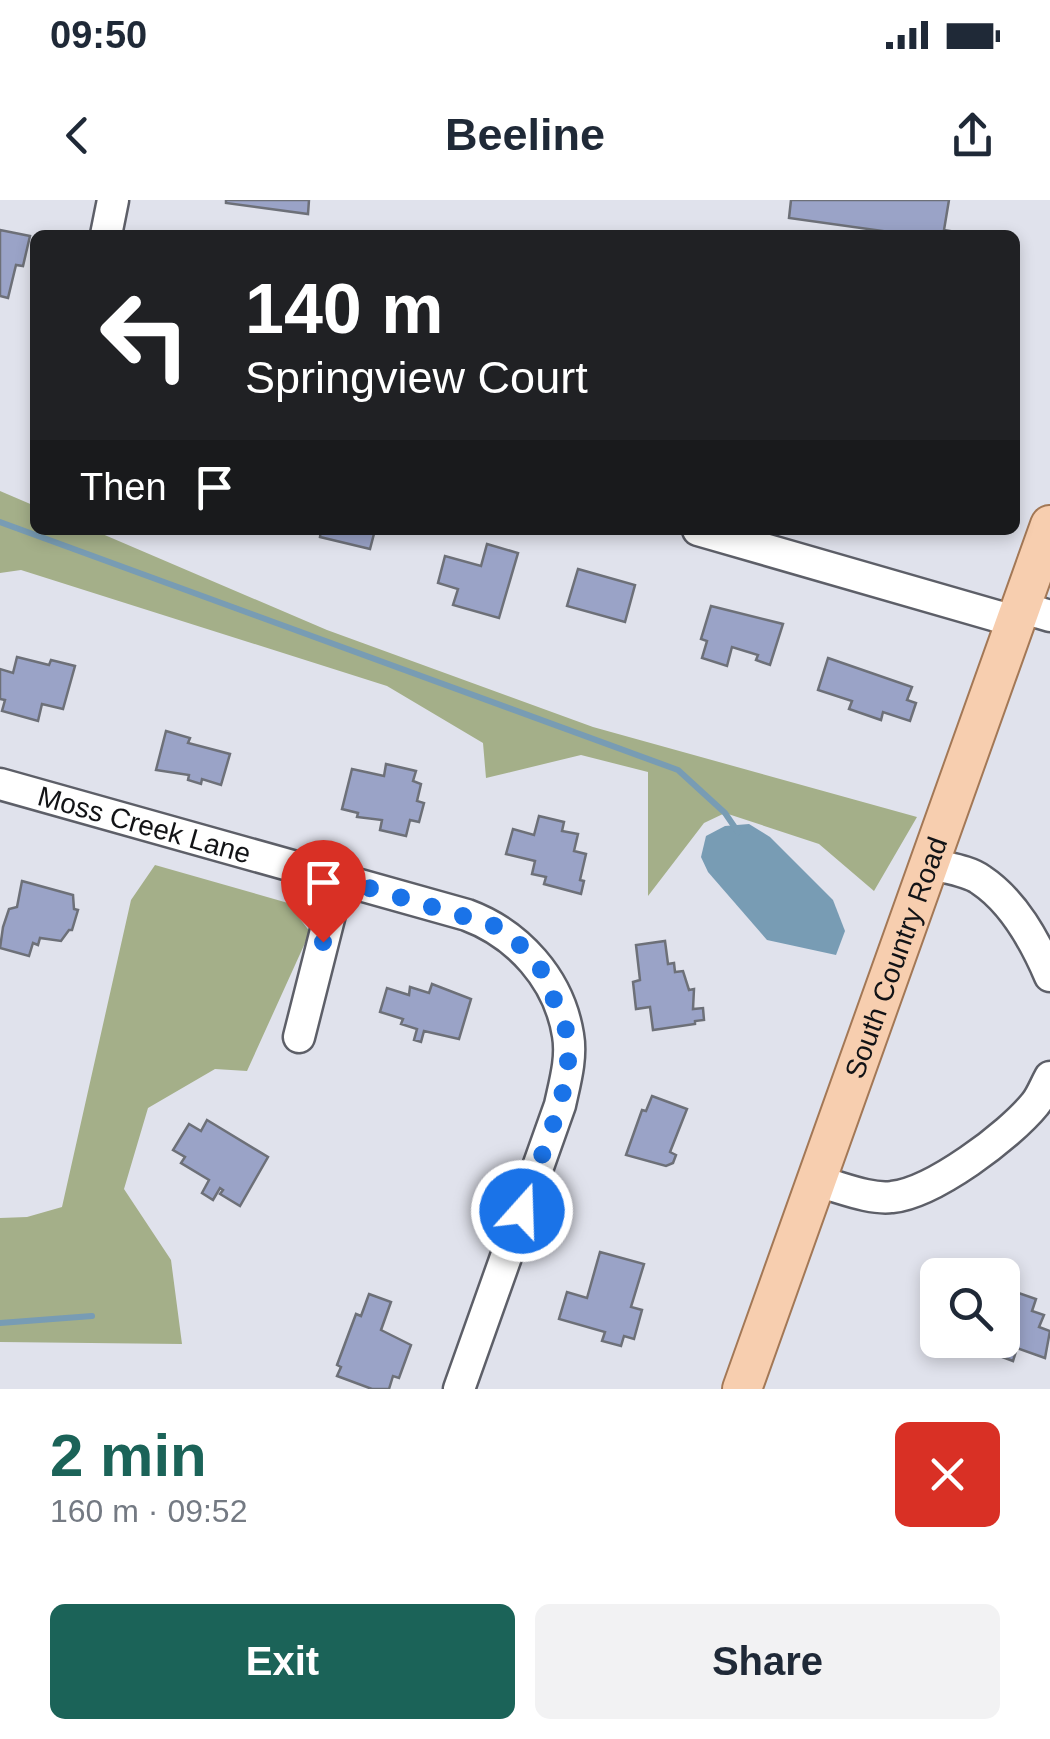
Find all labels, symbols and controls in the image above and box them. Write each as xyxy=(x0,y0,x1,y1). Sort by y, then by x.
text: 09:50 xyxy=(50,14,147,56)
icon: back xyxy=(50,108,105,163)
icon: share xyxy=(945,108,1000,163)
text: Beeline xyxy=(445,109,605,160)
icon: left xyxy=(80,270,210,400)
text: 140 m xyxy=(245,270,443,348)
text: Springview Court xyxy=(245,352,588,403)
icon: arrive xyxy=(187,460,242,515)
text: Then xyxy=(80,466,167,508)
street label: Moss Creek Lane xyxy=(34,780,254,870)
street label: South Country Road xyxy=(839,833,953,1083)
pin xyxy=(281,840,366,943)
icon: arrive xyxy=(296,855,351,910)
position arrow xyxy=(470,1159,574,1263)
map controls xyxy=(920,1258,1020,1358)
button: search xyxy=(920,1258,1020,1358)
text: 2 min xyxy=(50,1422,207,1489)
button: close xyxy=(895,1422,1000,1527)
text: 160 m · 09:52 xyxy=(50,1493,247,1529)
button: Exit xyxy=(50,1604,515,1719)
button: Share xyxy=(535,1604,1000,1719)

